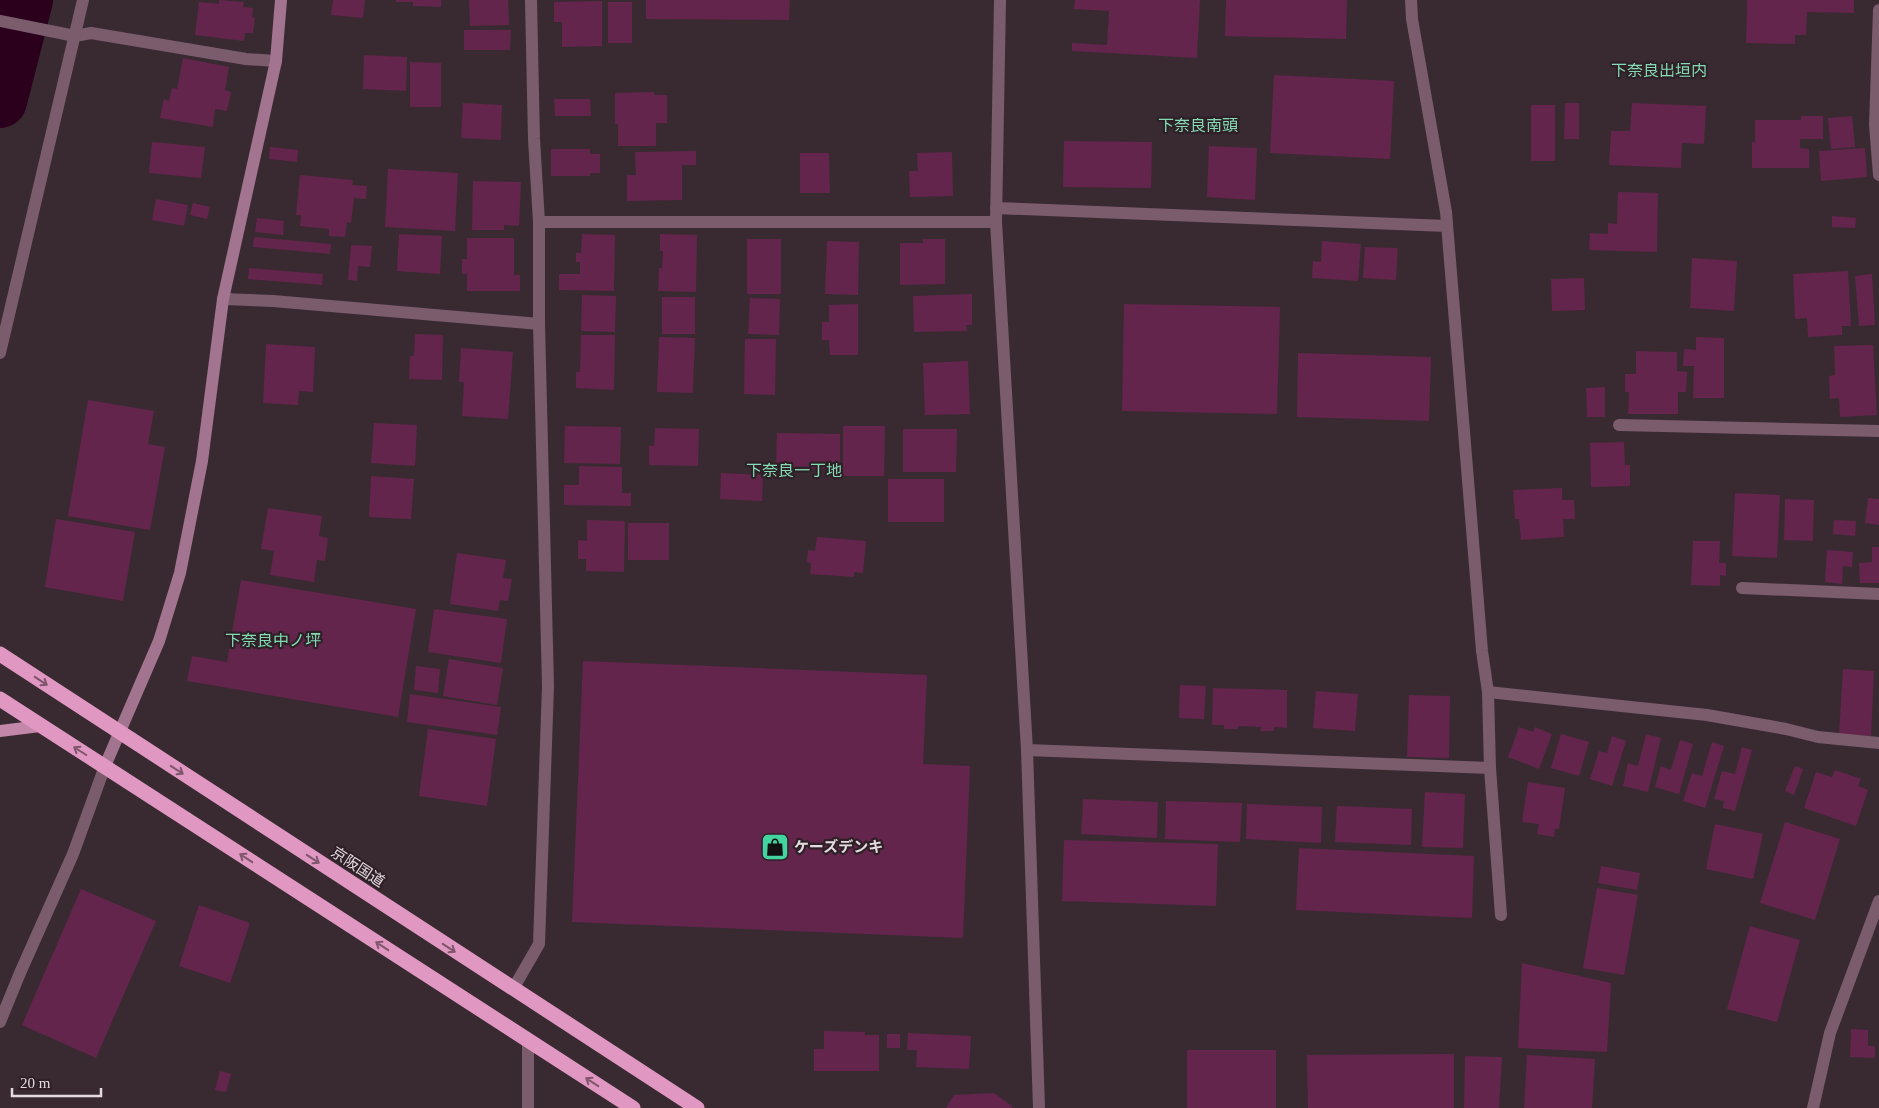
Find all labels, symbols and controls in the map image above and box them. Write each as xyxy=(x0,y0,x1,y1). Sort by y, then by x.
district label: 下奈良出垣内 xyxy=(1611,62,1707,79)
district label: 下奈良南頭 xyxy=(1158,117,1238,134)
district label: 下奈良一丁地 xyxy=(746,462,842,479)
district label: 下奈良中ノ坪 xyxy=(225,632,321,649)
one-way arrow xyxy=(33,676,47,686)
one-way arrow xyxy=(73,745,87,755)
one-way arrow xyxy=(169,766,183,776)
shop icon: ケーズデンキ xyxy=(760,832,790,862)
place label: ケーズデンキ xyxy=(794,838,883,855)
street label: 京阪国道 xyxy=(328,844,388,890)
one-way arrow xyxy=(239,852,253,862)
one-way arrow xyxy=(305,854,319,864)
one-way arrow xyxy=(375,941,389,951)
one-way arrow xyxy=(442,942,456,953)
scale bar xyxy=(12,1066,101,1098)
text: 20 m xyxy=(20,1075,51,1091)
one-way arrow xyxy=(585,1076,599,1087)

